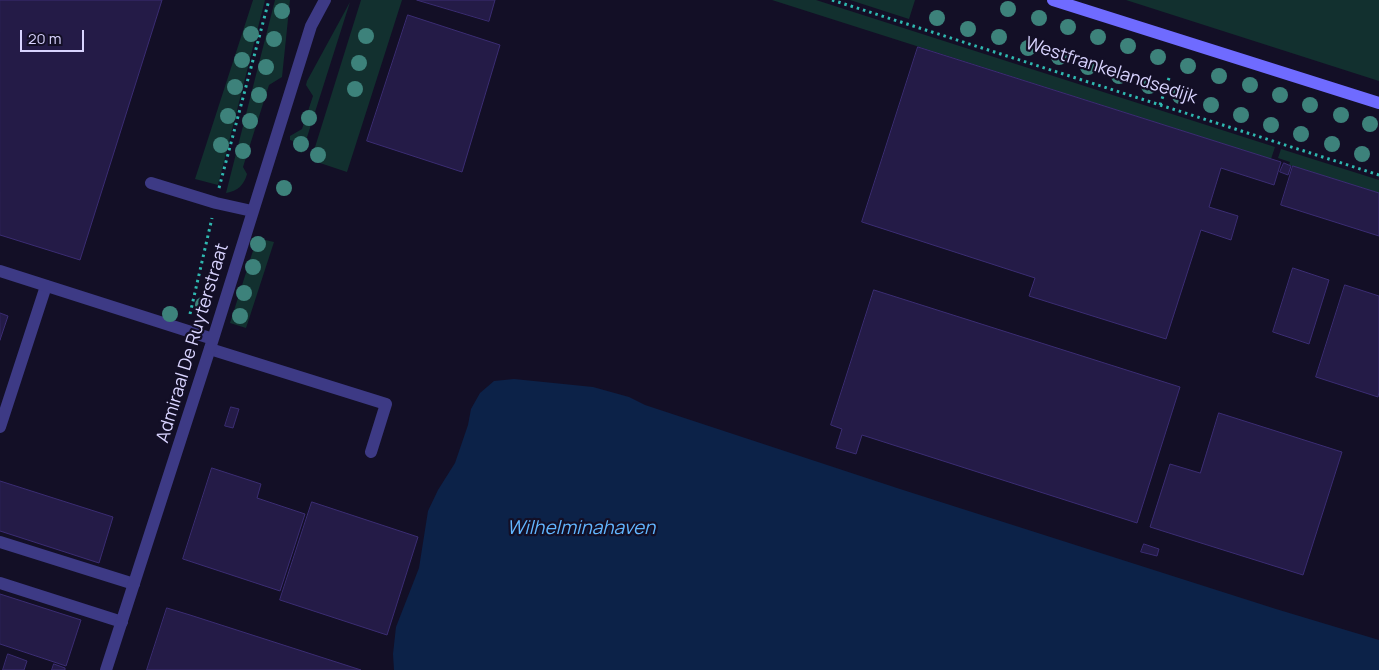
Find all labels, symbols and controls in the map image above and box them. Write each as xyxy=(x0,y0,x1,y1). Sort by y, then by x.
scale bar xyxy=(22,20,86,52)
text: 20 m xyxy=(28,28,61,49)
street label: Westfrankelandsedijk xyxy=(1022,33,1200,109)
street label: Admiraal De Ruyterstraat xyxy=(152,241,234,445)
water label: Wilhelminahaven xyxy=(507,518,655,540)

